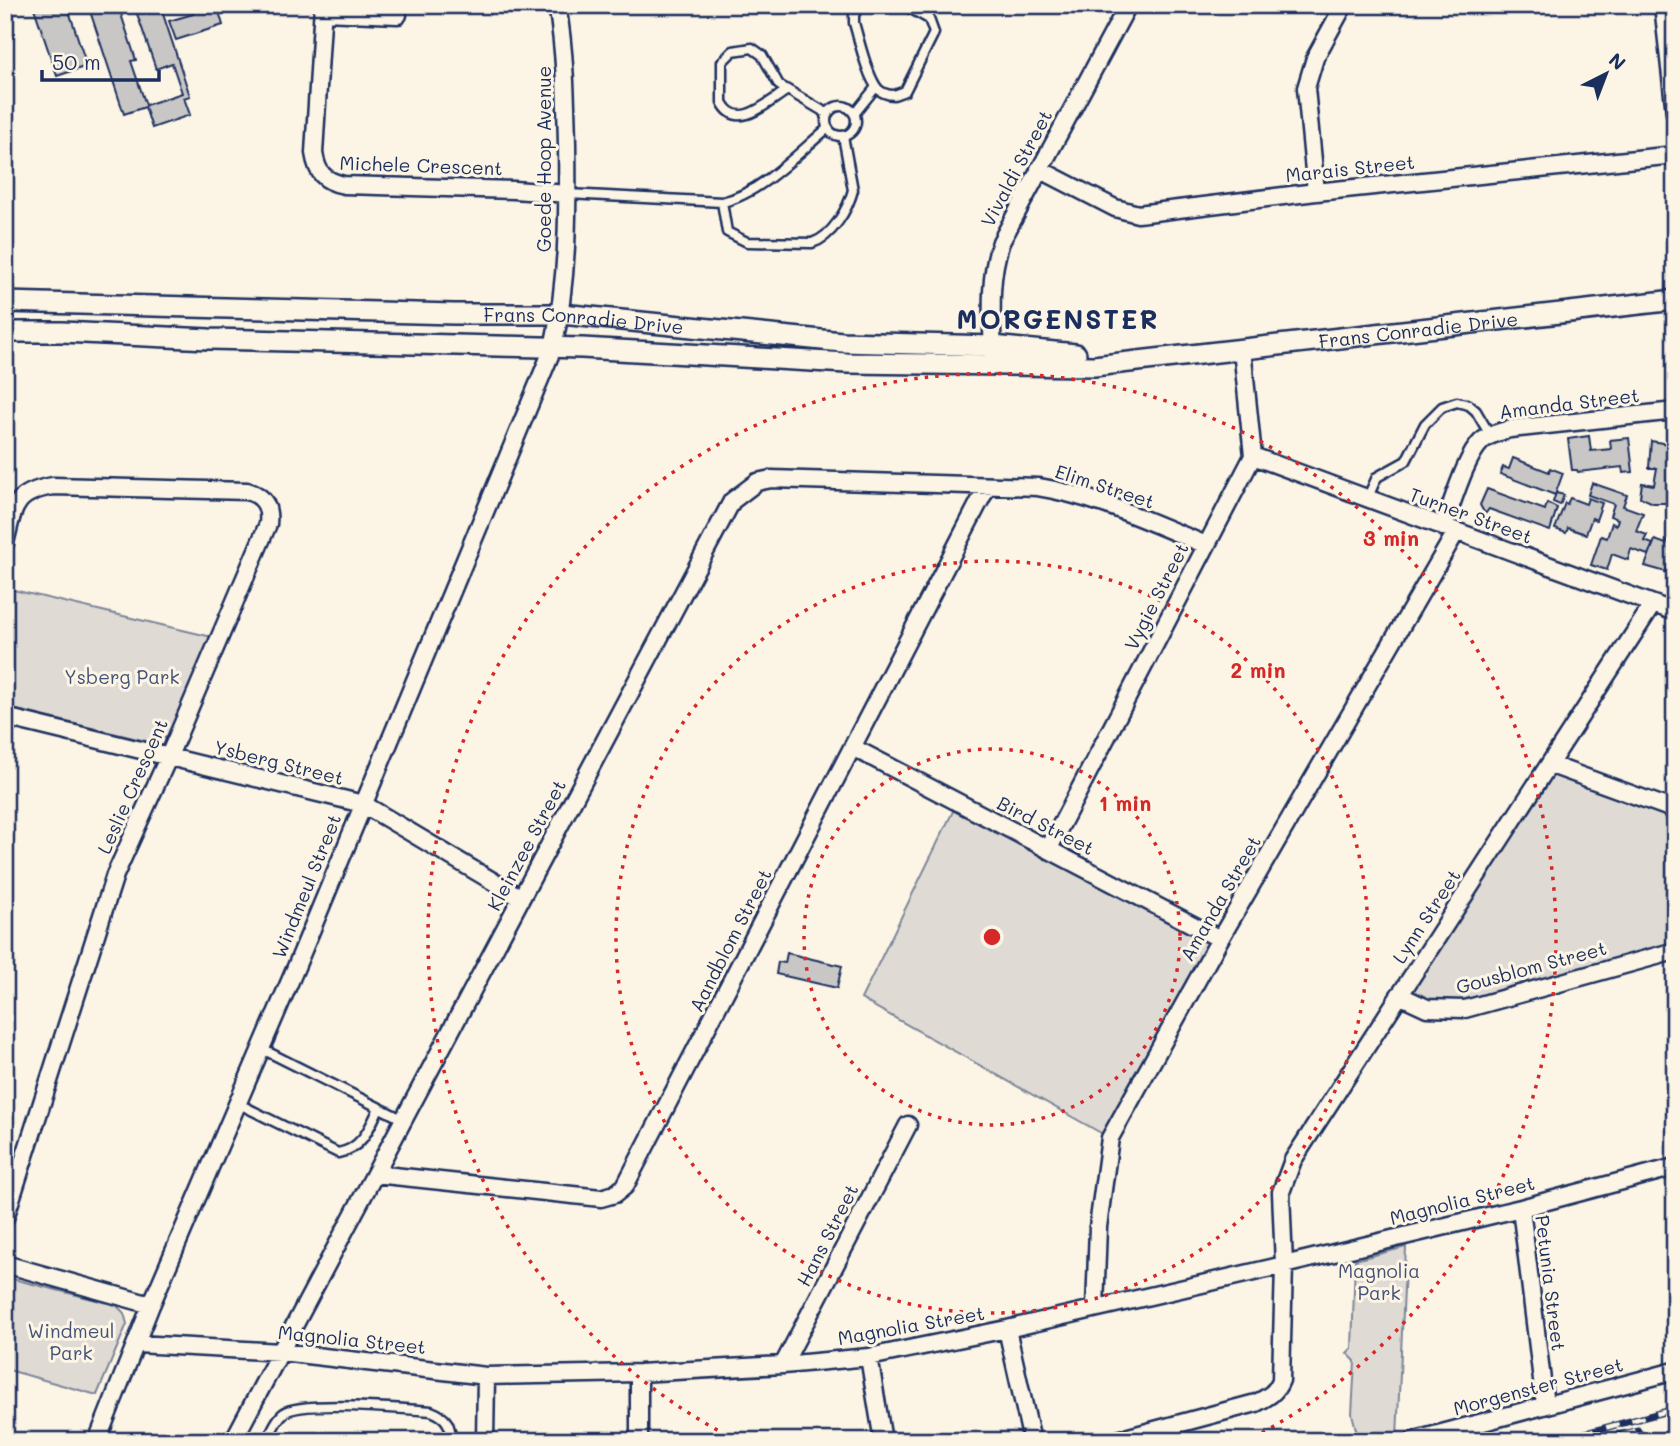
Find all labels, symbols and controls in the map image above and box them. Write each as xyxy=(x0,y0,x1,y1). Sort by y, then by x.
scale bar xyxy=(42,38,159,82)
north arrow xyxy=(1572,38,1642,108)
text: N xyxy=(1604,47,1631,75)
text: 50 m xyxy=(52,48,101,75)
street label: Goede Hoop Avenue xyxy=(531,66,556,252)
street label: Vivaldi Street xyxy=(975,105,1057,231)
street label: Marais Street xyxy=(1284,149,1416,187)
street label: Michele Crescent xyxy=(339,150,503,180)
street label: Frans Conradie Drive xyxy=(484,302,685,339)
district label: MORGENSTER xyxy=(957,302,1159,336)
street label: Frans Conradie Drive xyxy=(1317,305,1519,353)
street label: Amanda Street xyxy=(1497,382,1641,424)
street label: Elim Street xyxy=(1052,458,1158,514)
street label: Turner Street xyxy=(1406,481,1536,549)
text: 3 min xyxy=(1363,524,1419,551)
street label: Vygie Street xyxy=(1118,538,1194,654)
text: 2 min xyxy=(1230,656,1286,683)
park label: Ysberg Park xyxy=(64,664,180,689)
street label: Leslie Crescent xyxy=(91,715,173,857)
street label: Ysberg Street xyxy=(212,734,346,790)
street label: Kleinzee Street xyxy=(481,775,571,915)
text: 1 min xyxy=(1099,789,1151,816)
street label: Bird Street xyxy=(993,790,1099,860)
street label: Windmeul Street xyxy=(266,810,346,962)
street label: Amanda Street xyxy=(1174,831,1266,965)
street label: Aandblom Street xyxy=(683,864,777,1016)
street label: Lynn Street xyxy=(1386,864,1466,968)
centre of rings xyxy=(980,925,1004,949)
street label: Gousblom Street xyxy=(1453,935,1609,999)
street label: Magnolia Street xyxy=(1387,1170,1537,1230)
street label: Hans Street xyxy=(791,1180,863,1290)
street label: Petunia Street xyxy=(1530,1214,1572,1352)
park label: Magnolia Park xyxy=(1338,1258,1420,1305)
street label: Magnolia Street xyxy=(836,1300,986,1350)
park label: Windmeul Park xyxy=(27,1318,115,1365)
street label: Magnolia Street xyxy=(277,1319,427,1359)
street label: Morgenster Street xyxy=(1450,1351,1626,1421)

